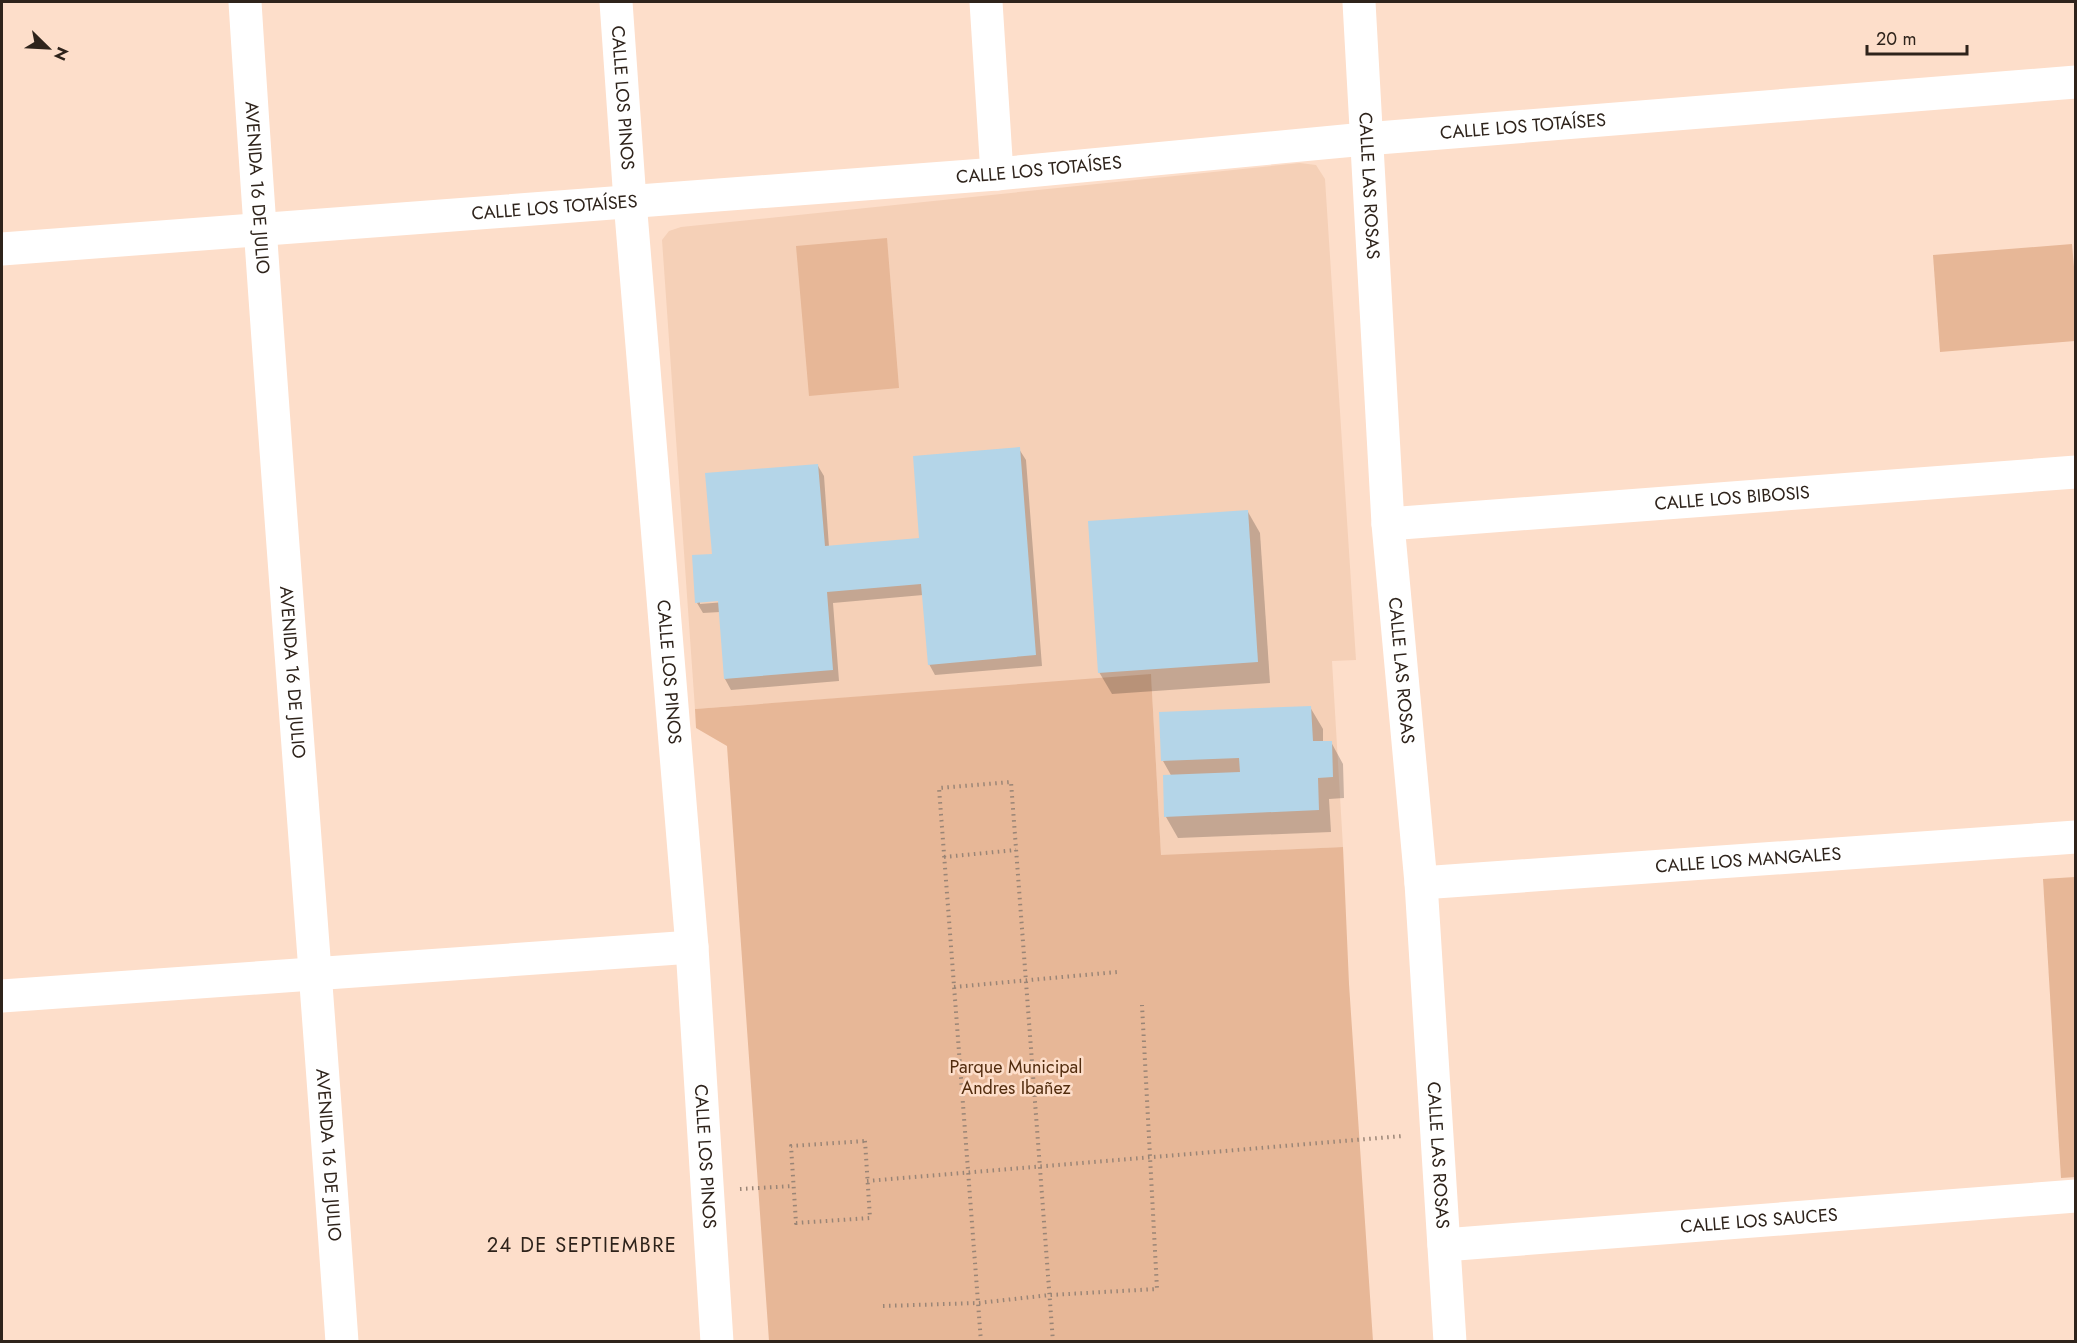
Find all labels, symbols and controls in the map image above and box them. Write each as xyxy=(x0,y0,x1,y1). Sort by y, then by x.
north arrow xyxy=(18,18,78,78)
scale bar xyxy=(1867,18,1968,56)
street label: CALLE LOS PINOS xyxy=(605,25,641,171)
text: 20 m xyxy=(1876,26,1916,52)
text: N xyxy=(48,43,74,64)
street label: AVENIDA 16 DE JULIO xyxy=(238,100,276,275)
street label: CALLE LOS TOTAÍSES xyxy=(1439,107,1607,146)
street label: CALLE LAS ROSAS xyxy=(1352,111,1386,260)
street label: CALLE LOS TOTAÍSES xyxy=(955,149,1123,190)
street label: CALLE LOS TOTAÍSES xyxy=(471,188,638,227)
street label: CALLE LOS BIBOSIS xyxy=(1654,479,1811,517)
street label: AVENIDA 16 DE JULIO xyxy=(273,585,312,760)
street label: CALLE LAS ROSAS xyxy=(1382,596,1421,745)
street label: CALLE LOS PINOS xyxy=(650,599,688,745)
street label: CALLE LOS MANGALES xyxy=(1654,841,1842,880)
park label: Parque Municipal Andres Ibañez xyxy=(950,1054,1082,1101)
street label: AVENIDA 16 DE JULIO xyxy=(309,1068,348,1242)
street label: CALLE LAS ROSAS xyxy=(1421,1081,1456,1230)
street label: CALLE LOS PINOS xyxy=(688,1083,723,1230)
street label: CALLE LOS SAUCES xyxy=(1679,1202,1839,1240)
district label: 24 DE SEPTIEMBRE xyxy=(487,1231,677,1260)

